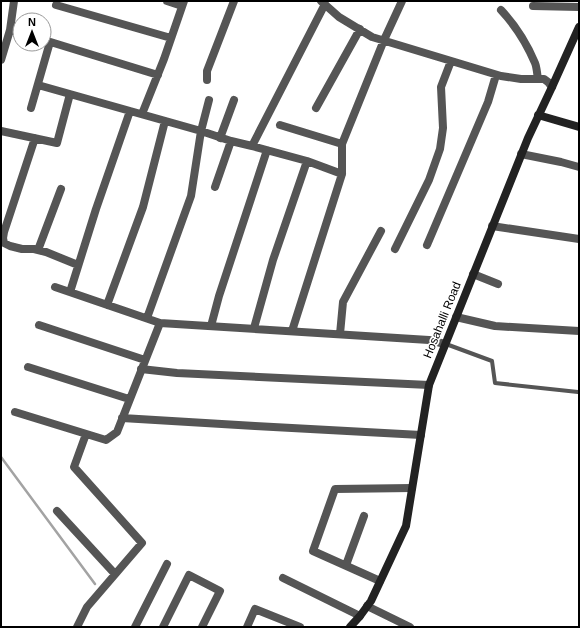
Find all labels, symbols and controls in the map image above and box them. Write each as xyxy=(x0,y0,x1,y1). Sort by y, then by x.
north arrow xyxy=(12,12,52,52)
text: N xyxy=(28,16,36,28)
street label: Hosahalli Road xyxy=(420,280,464,360)

